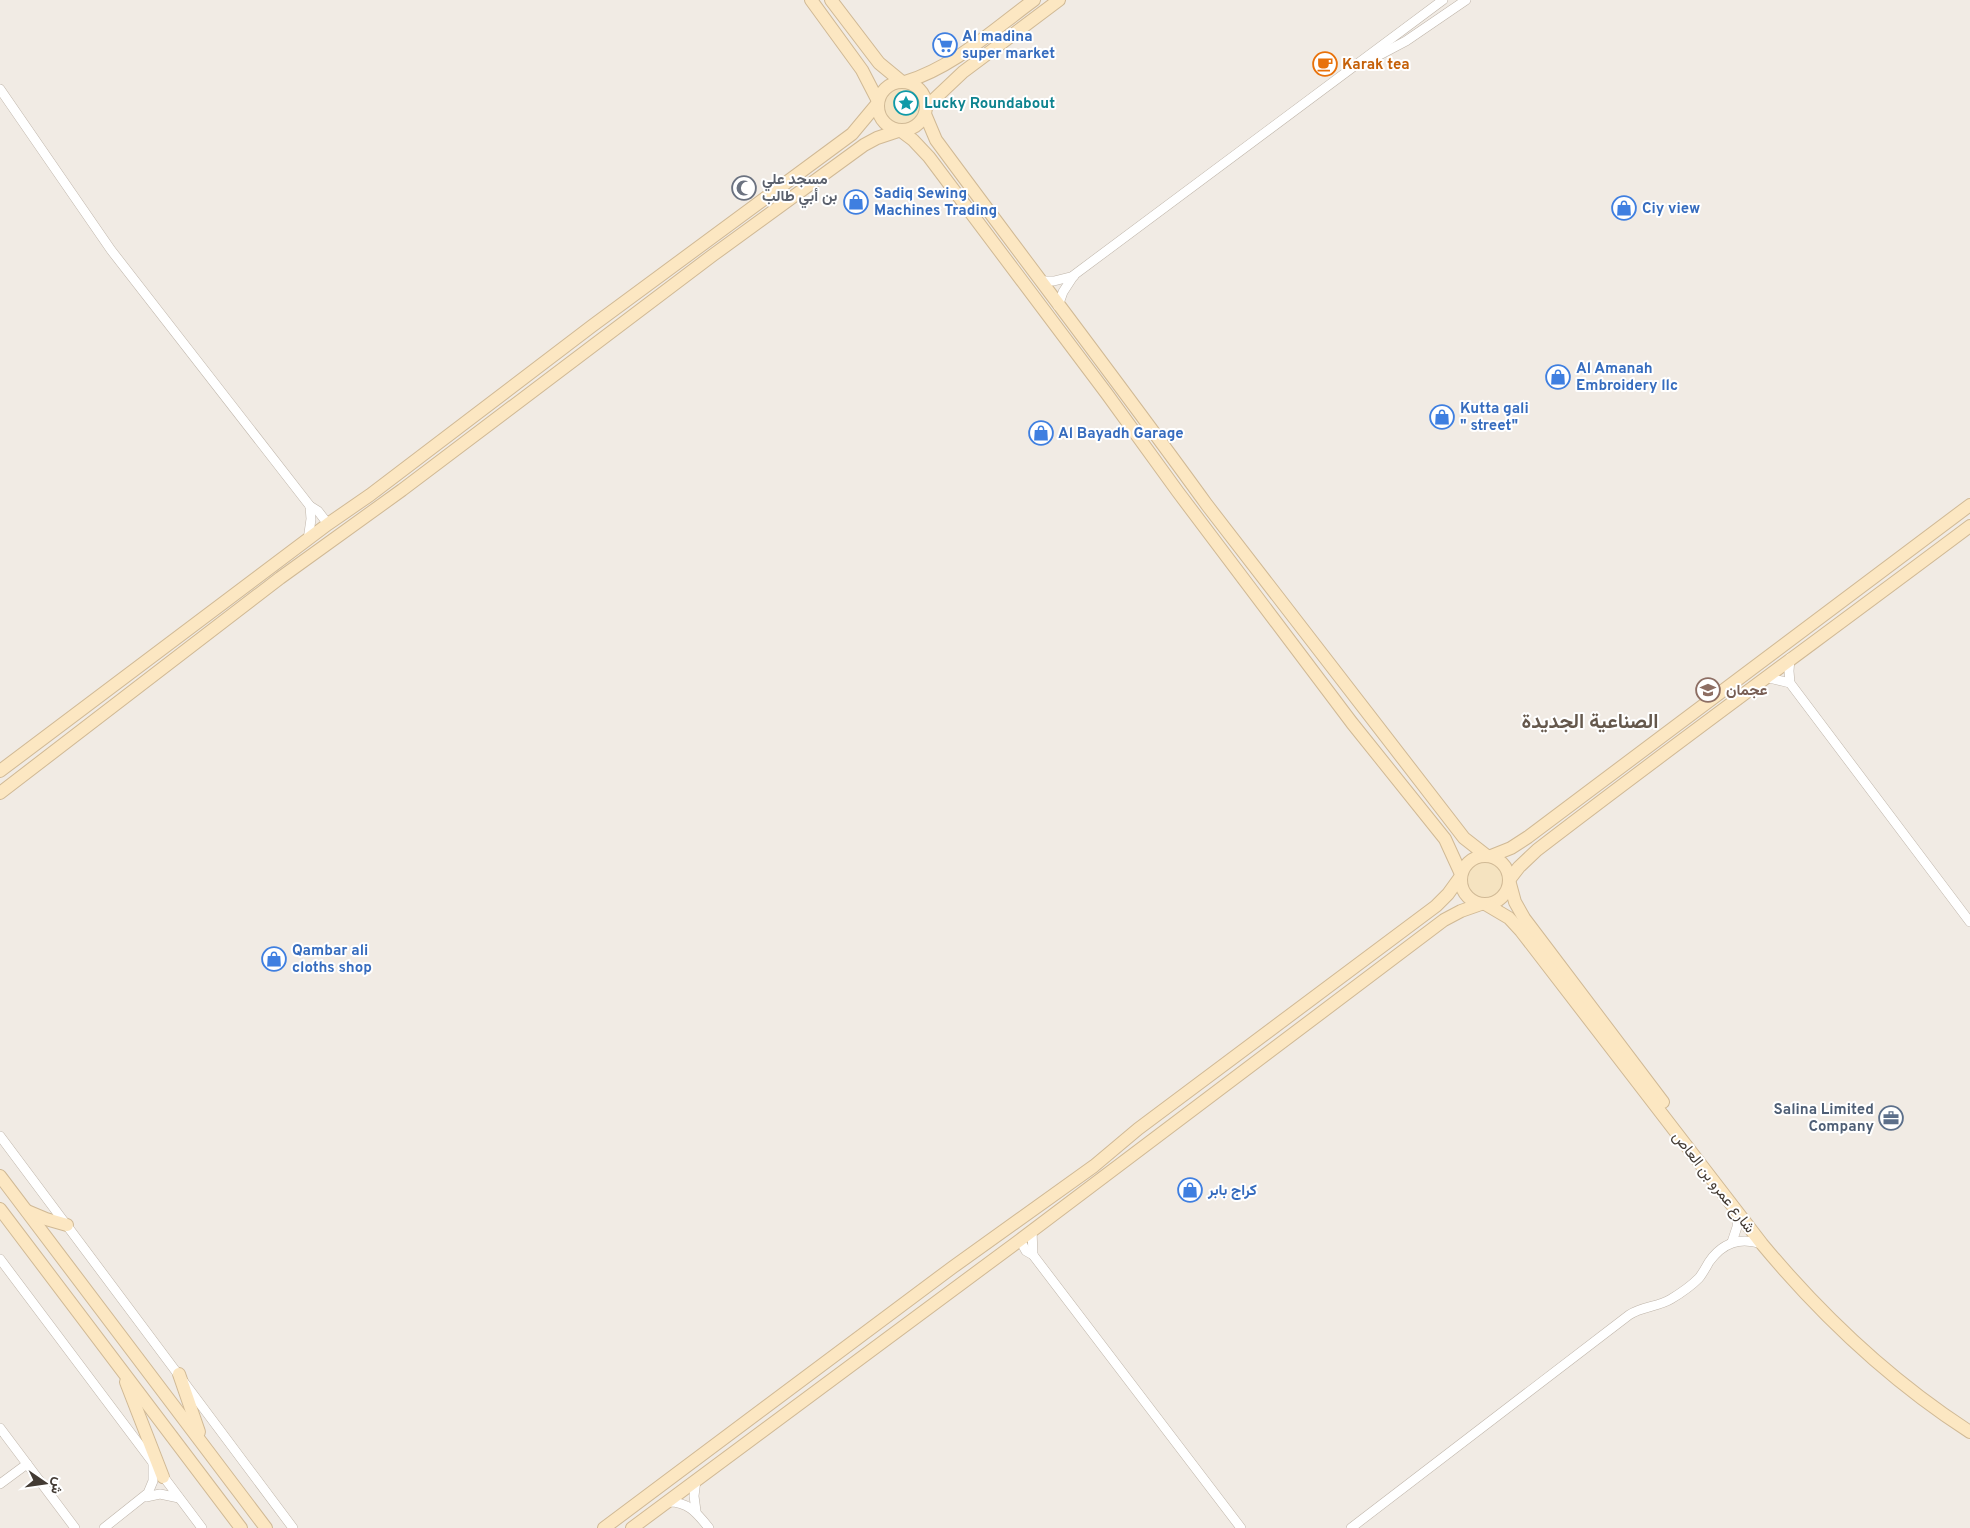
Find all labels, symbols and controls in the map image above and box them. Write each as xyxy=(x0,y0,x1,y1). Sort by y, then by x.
place label: Al madina super market xyxy=(962,28,1055,64)
supermarket icon: Al madina super market xyxy=(932,32,958,58)
cafe icon: Karak tea xyxy=(1312,51,1338,77)
place label: Karak tea xyxy=(1342,56,1410,75)
place icon: Lucky Roundabout xyxy=(893,90,919,116)
place label: Lucky Roundabout xyxy=(924,95,1055,114)
place label: مسجد علي بن أبي طالب xyxy=(762,171,837,209)
mosque icon: مسجد علي بن أبي طالب xyxy=(731,175,757,201)
place label: Sadiq Sewing Machines Trading xyxy=(874,185,997,221)
shop icon: Sadiq Sewing Machines Trading xyxy=(843,189,869,215)
shop icon: Ciy view xyxy=(1611,195,1637,221)
place label: Ciy view xyxy=(1642,200,1700,219)
place label: Al Amanah Embroidery llc xyxy=(1576,360,1678,396)
shop icon: Al Amanah Embroidery llc xyxy=(1545,364,1571,390)
place label: Kutta gali " street" xyxy=(1460,400,1529,436)
shop icon: Kutta gali " street" xyxy=(1429,404,1455,430)
shop icon: Al Bayadh Garage xyxy=(1028,420,1054,446)
place label: Al Bayadh Garage xyxy=(1058,425,1184,444)
school or university icon: عجمان xyxy=(1695,677,1721,703)
place label: عجمان xyxy=(1726,682,1767,701)
district label: الصناعية الجديدة xyxy=(1522,710,1658,736)
place label: Qambar ali cloths shop xyxy=(292,942,372,978)
shop icon: Qambar ali cloths shop xyxy=(261,946,287,972)
place label: Salina Limited Company xyxy=(1774,1101,1874,1137)
office icon: Salina Limited Company xyxy=(1878,1105,1904,1131)
street label: شارع عمرو بن العاص xyxy=(1667,1128,1758,1238)
shop icon: كراج بابر xyxy=(1177,1177,1203,1203)
place label: كراج بابر xyxy=(1207,1182,1257,1201)
north arrow xyxy=(20,1458,70,1508)
text: ش xyxy=(46,1475,66,1496)

